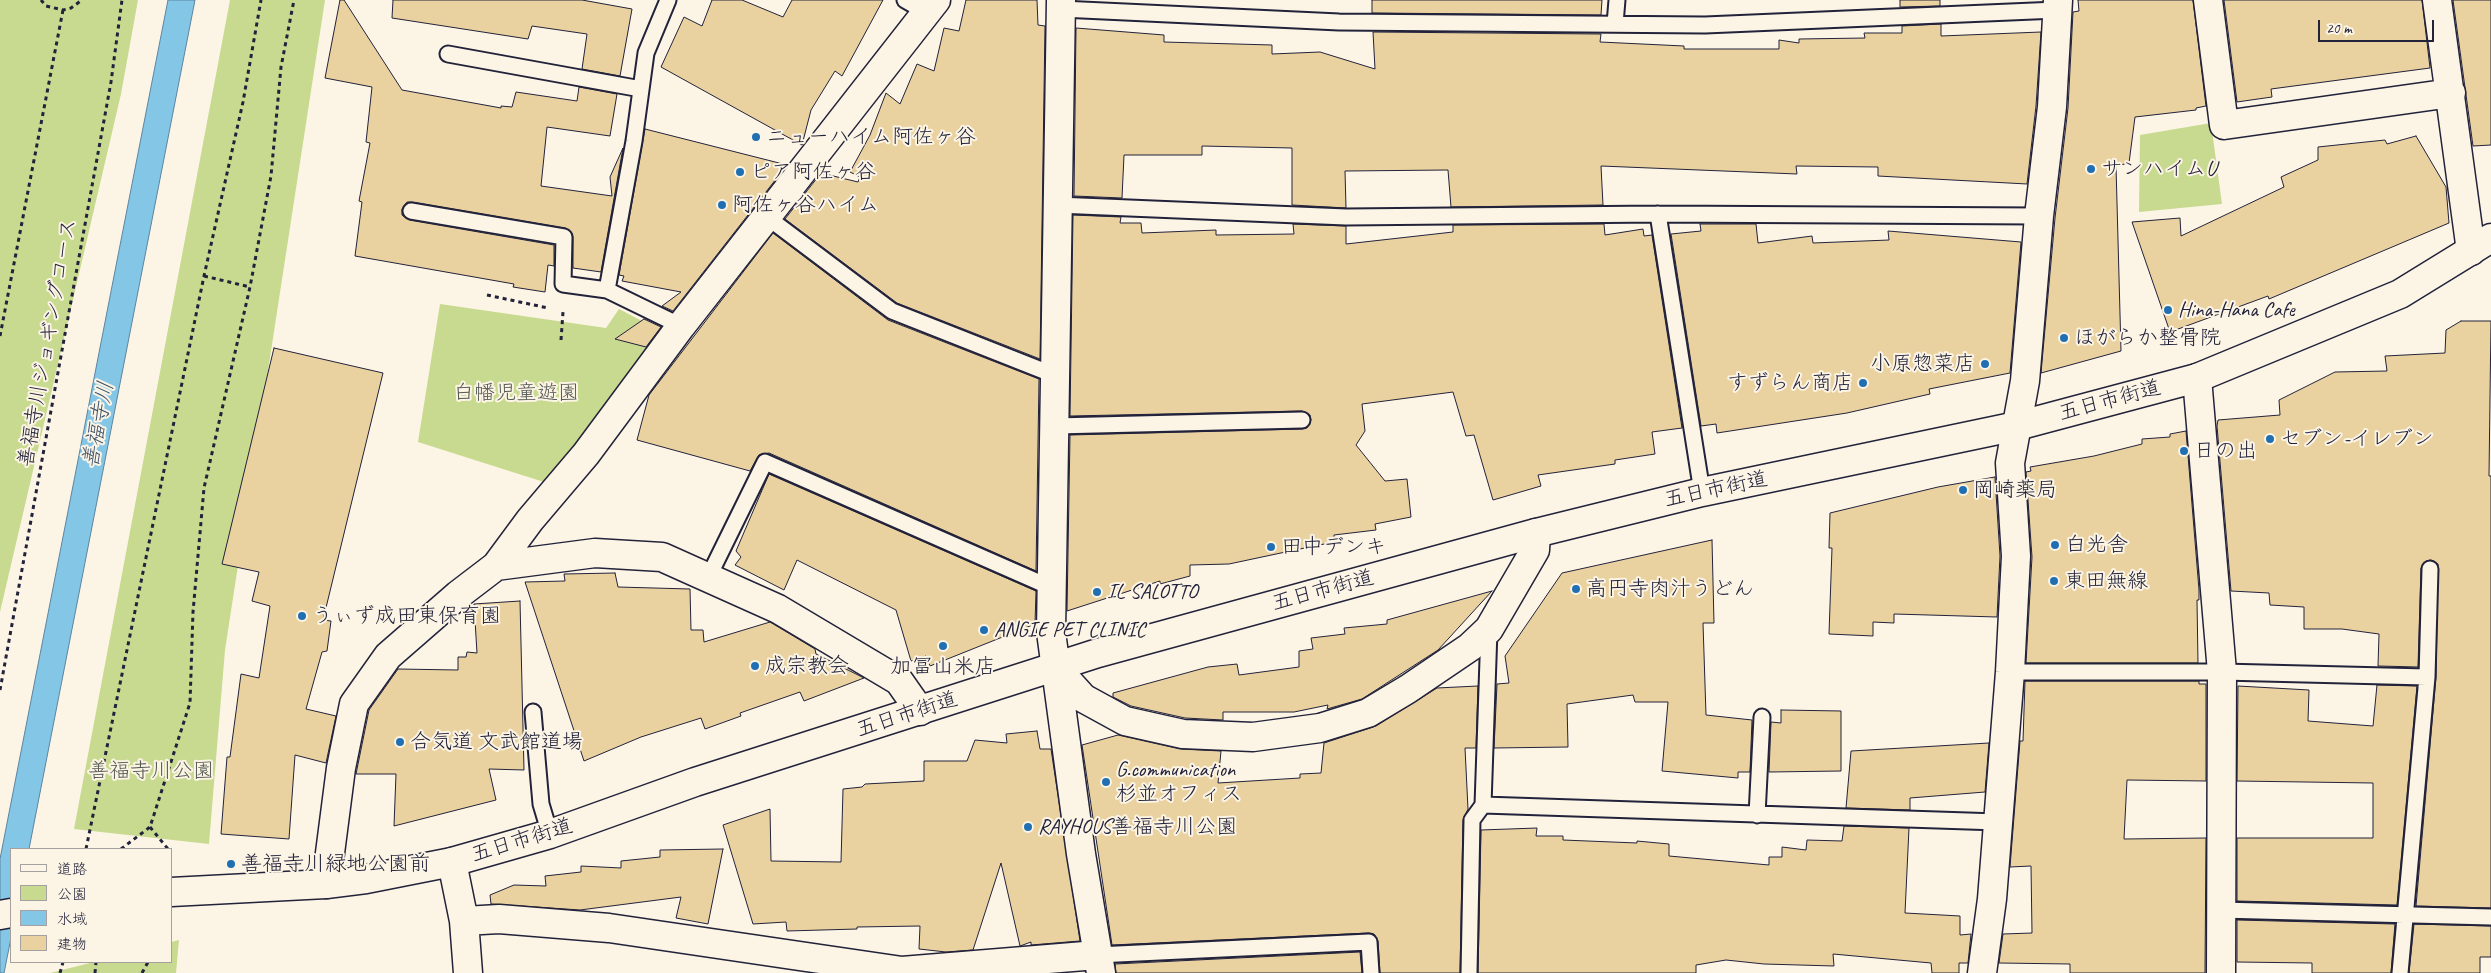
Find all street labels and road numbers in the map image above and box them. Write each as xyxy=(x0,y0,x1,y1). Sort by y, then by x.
street label: 善福寺川ジョギングコース xyxy=(14,217,82,469)
street label: 五日市街道 xyxy=(2056,375,2164,427)
street label: 五日市街道 xyxy=(1662,467,1770,513)
street label: 五日市街道 xyxy=(1269,565,1377,617)
street label: 五日市街道 xyxy=(853,687,961,743)
street label: 五日市街道 xyxy=(468,814,576,868)

